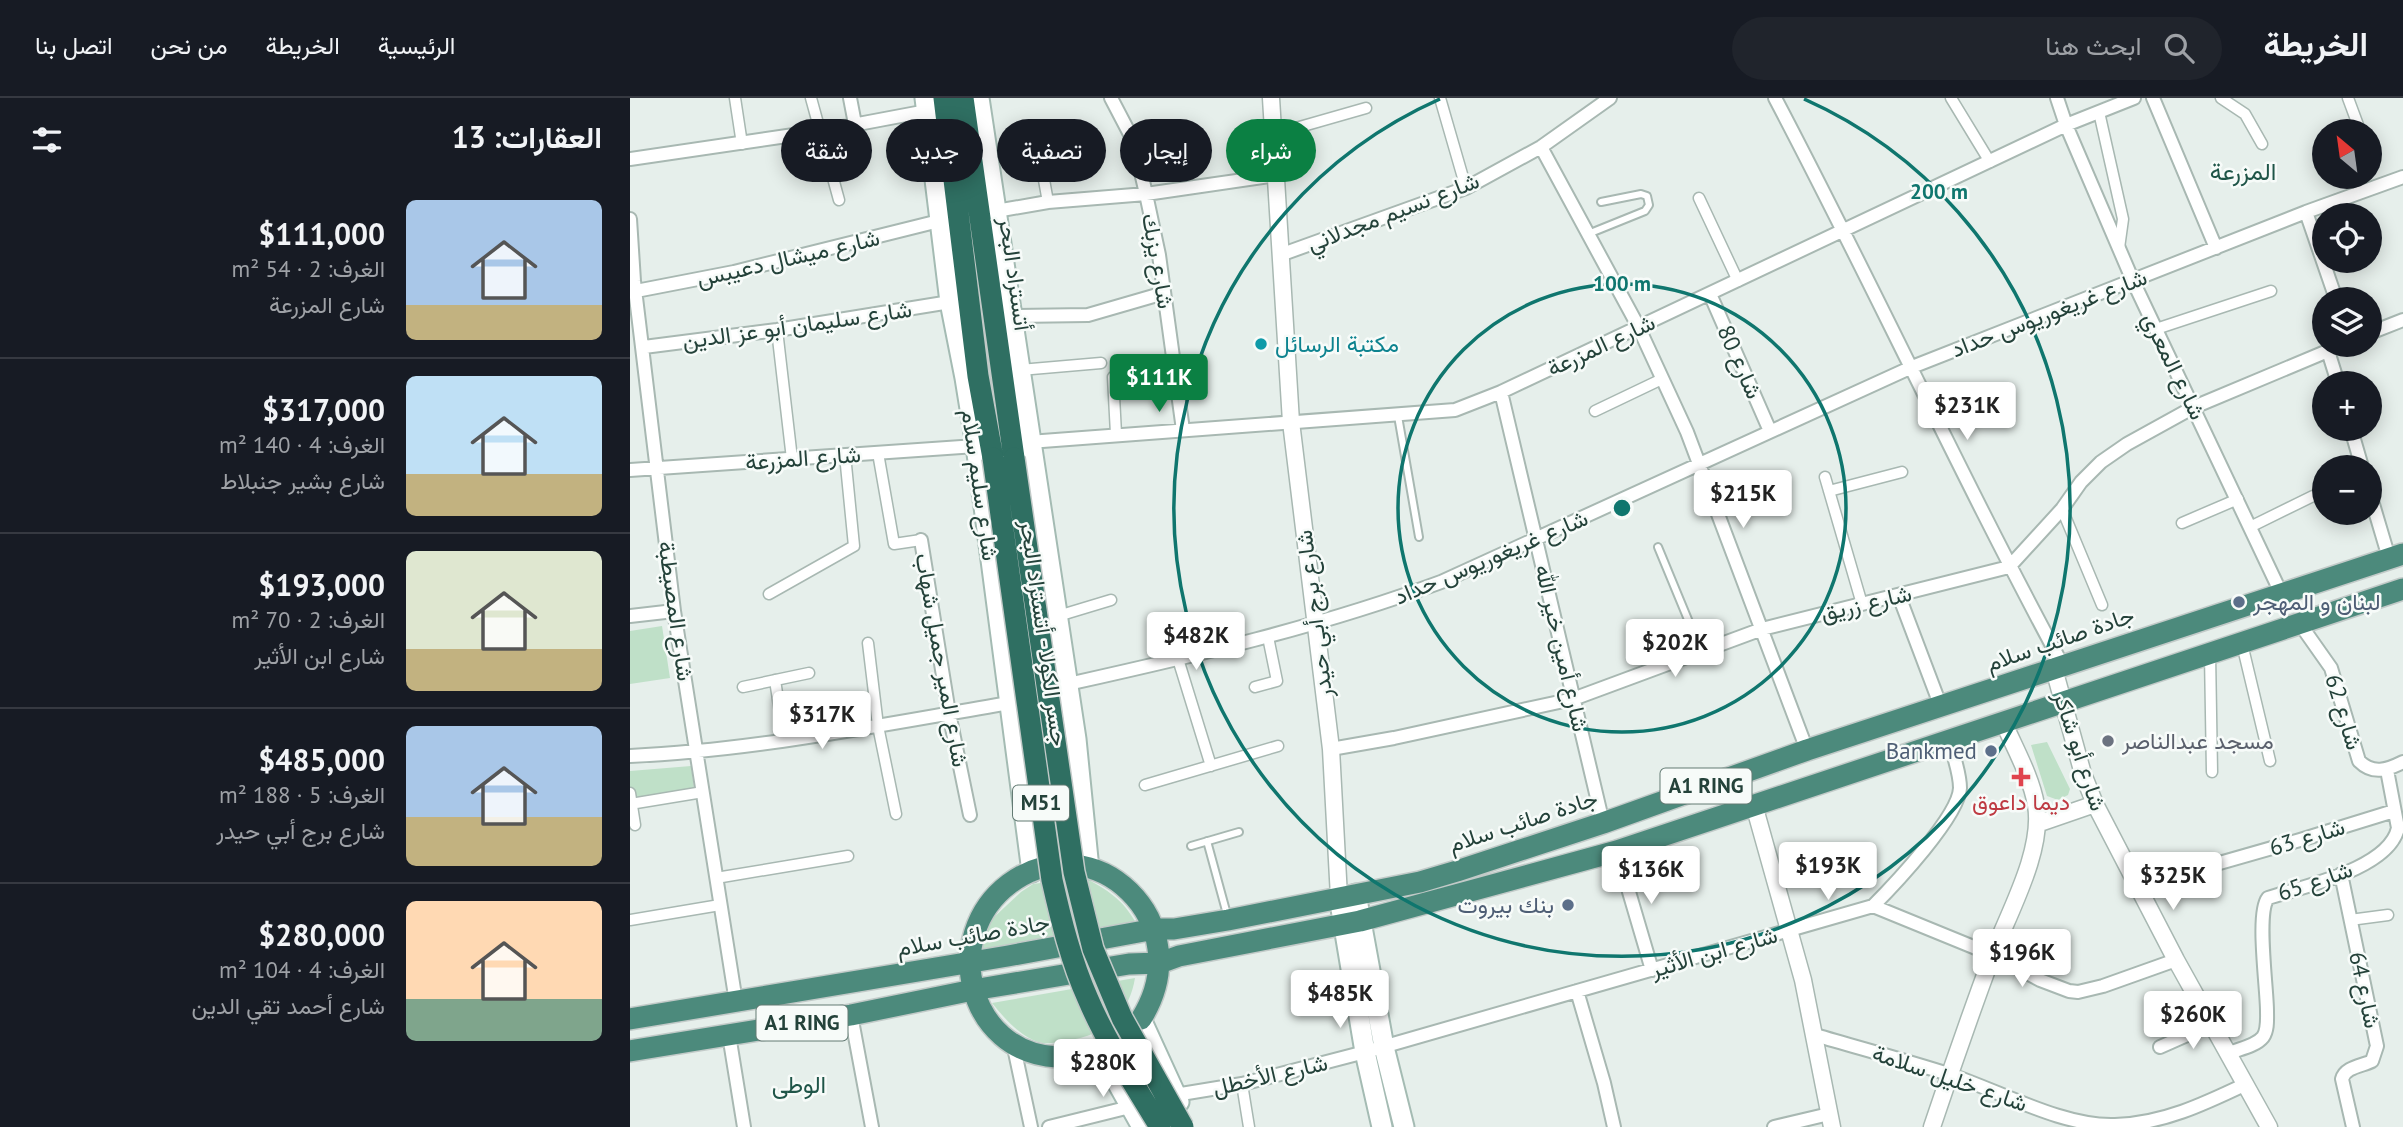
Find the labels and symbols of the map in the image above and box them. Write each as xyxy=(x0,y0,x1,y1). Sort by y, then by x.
north arrow xyxy=(2312,119,2382,189)
district label: المزرعة xyxy=(2210,156,2276,187)
street label: شارع نسيم مجدلاني xyxy=(1303,165,1485,262)
text: 200 m xyxy=(1910,178,1968,205)
street label: شارع يزبك xyxy=(1134,211,1181,311)
street label: أتستراد البحر xyxy=(992,214,1038,333)
street label: شارع ميشال دعيبس xyxy=(693,222,883,295)
street label: شارع غريغوريوس حداد xyxy=(1947,262,2152,365)
text: 100 m xyxy=(1593,270,1651,297)
street label: شارع سليمان أبو عز الدين xyxy=(680,294,914,357)
street label: شارع المزرعة xyxy=(1542,307,1660,384)
street label: شارع المعري xyxy=(2132,307,2213,426)
street label: شارع 80 xyxy=(1710,321,1769,404)
place label: مكتبة الرسائل xyxy=(1275,329,1399,359)
marker: مكتبة الرسائل xyxy=(1253,336,1269,352)
pin: $111K xyxy=(1110,354,1208,414)
pin: $231K xyxy=(1918,382,2016,442)
street label: شارع سليم سلام xyxy=(954,407,1005,563)
street label: شارع المزرعة xyxy=(744,439,862,478)
pin: $215K xyxy=(1694,470,1792,530)
centre of rings xyxy=(1610,496,1634,520)
street label: شارع غريغوريوس حداد xyxy=(1390,503,1593,612)
street label: جسر الكولا - أتستراد البحر xyxy=(1013,517,1075,748)
street label: شارع برج أبي حيدر xyxy=(1289,528,1343,701)
street label: شارع المصيطبة xyxy=(650,539,701,683)
street label: شارع المير جميل شهاب xyxy=(907,551,976,769)
street label: شارع أمين خير الله xyxy=(1527,562,1596,735)
street label: شارع زريق xyxy=(1817,578,1915,629)
place label: لبنان و المهجر xyxy=(2252,587,2381,617)
marker: لبنان و المهجر xyxy=(2231,594,2247,610)
street label: جادة صائب سلام xyxy=(1982,600,2138,678)
pin: $482K xyxy=(1147,612,1245,672)
pin: $202K xyxy=(1626,620,1724,679)
street label: شارع 62 xyxy=(2317,671,2370,754)
street label: شارع أبو شاكر xyxy=(2045,686,2113,815)
pin: $317K xyxy=(773,692,871,751)
place label: مسجد عبدالناصر xyxy=(2121,726,2274,756)
marker: مسجد عبدالناصر xyxy=(2100,733,2116,749)
place label: Bankmed xyxy=(1886,736,1977,765)
marker: Bankmed xyxy=(1983,743,1999,759)
road number: A1 RING xyxy=(1660,768,1752,804)
marker: ديما داعوق xyxy=(2013,769,2029,785)
street label: جادة صائب سلام xyxy=(1445,783,1601,859)
road number: M51 xyxy=(1013,786,1069,820)
place label: ديما داعوق xyxy=(1972,787,2070,817)
street label: شارع 63 xyxy=(2266,811,2349,864)
pin: $193K xyxy=(1779,842,1877,902)
pin: $136K xyxy=(1602,846,1700,906)
pin: $325K xyxy=(2124,852,2222,912)
street label: شارع 65 xyxy=(2273,854,2357,909)
place label: بنك بيروت xyxy=(1458,890,1554,920)
marker: بنك بيروت xyxy=(1560,897,1576,913)
street label: جادة صائب سلام xyxy=(894,907,1052,963)
street label: شارع ابن الأثير xyxy=(1646,920,1781,986)
pin: $196K xyxy=(1973,930,2071,989)
street label: شارع 64 xyxy=(2341,949,2388,1031)
pin: $485K xyxy=(1291,970,1389,1030)
pin: $260K xyxy=(2144,992,2242,1051)
road number: A1 RING xyxy=(757,1006,848,1040)
street label: شارع خليل سلامة xyxy=(1868,1037,2031,1119)
pin: $280K xyxy=(1054,1040,1152,1099)
street label: شارع الأخطل xyxy=(1210,1047,1331,1104)
district label: الوطى xyxy=(772,1069,826,1100)

